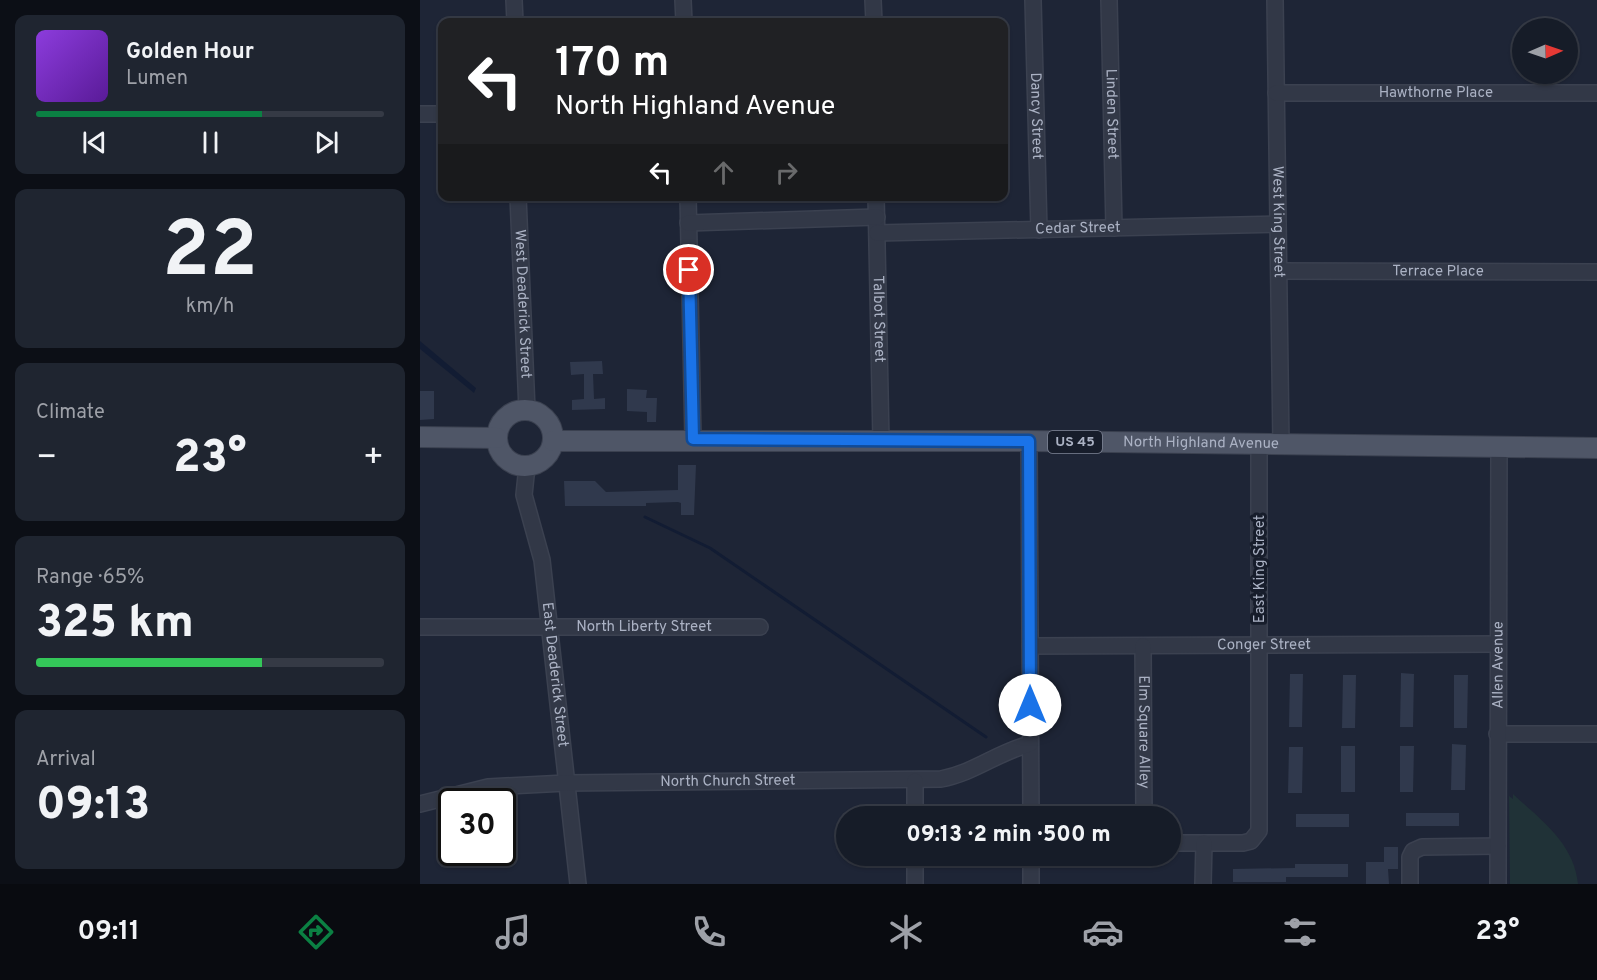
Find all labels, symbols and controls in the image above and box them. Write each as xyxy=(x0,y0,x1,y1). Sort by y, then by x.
north arrow xyxy=(1512,18,1578,84)
map controls xyxy=(1512,18,1578,84)
text: 170 m xyxy=(555,38,669,91)
text: Golden Hour xyxy=(126,39,254,66)
icon: left xyxy=(456,42,534,120)
text: Lumen xyxy=(126,66,188,92)
street label: Linden Street xyxy=(1101,68,1122,160)
street label: Dancy Street xyxy=(1025,72,1047,160)
street label: Hawthorne Place xyxy=(1379,84,1493,103)
text: North Highland Avenue xyxy=(555,90,835,124)
icon: previous xyxy=(78,126,111,159)
icon: pause xyxy=(194,126,227,159)
icon: next xyxy=(310,126,343,159)
icon: left xyxy=(644,156,677,189)
icon: ahead xyxy=(707,156,740,189)
icon: right xyxy=(770,156,803,189)
street label: West King Street xyxy=(1268,166,1288,278)
text: 22 xyxy=(162,205,258,304)
street label: Cedar Street xyxy=(1035,218,1121,239)
street label: West Deaderick Street xyxy=(510,229,535,379)
pin xyxy=(663,244,714,295)
icon: arrive xyxy=(672,253,705,286)
street label: Terrace Place xyxy=(1392,262,1484,281)
street label: Talbot Street xyxy=(868,275,889,363)
text: km/h xyxy=(186,294,234,320)
text: Climate xyxy=(36,400,105,426)
text: 23° xyxy=(173,431,247,488)
road number: US 45 xyxy=(1048,431,1102,453)
street label: North Highland Avenue xyxy=(1123,433,1279,454)
text: − xyxy=(36,438,57,480)
text: + xyxy=(363,438,384,480)
street label: East King Street xyxy=(1251,515,1270,623)
text: Range · 65% xyxy=(36,565,145,591)
text: 325 km xyxy=(36,596,194,653)
street label: East Deaderick Street xyxy=(537,601,572,748)
street label: North Liberty Street xyxy=(576,618,712,637)
street label: Allen Avenue xyxy=(1489,621,1508,709)
street label: Conger Street xyxy=(1217,635,1311,655)
position arrow xyxy=(998,673,1062,737)
street label: Elm Square Alley xyxy=(1134,675,1153,789)
text: Arrival xyxy=(36,747,96,773)
street label: North Church Street xyxy=(660,771,796,791)
text: 09:13 xyxy=(36,778,150,835)
speed limit sign: 30 xyxy=(438,788,516,866)
text: 09:13 · 2 min · 500 m xyxy=(906,822,1111,849)
icon: directions xyxy=(295,911,337,953)
icon: music xyxy=(492,911,534,953)
icon: phone xyxy=(688,911,730,953)
icon: climate xyxy=(885,911,927,953)
icon: car xyxy=(1082,911,1124,953)
icon: filters xyxy=(1279,911,1321,953)
text: 09:11 xyxy=(77,915,140,949)
text: 23° xyxy=(1476,915,1520,949)

